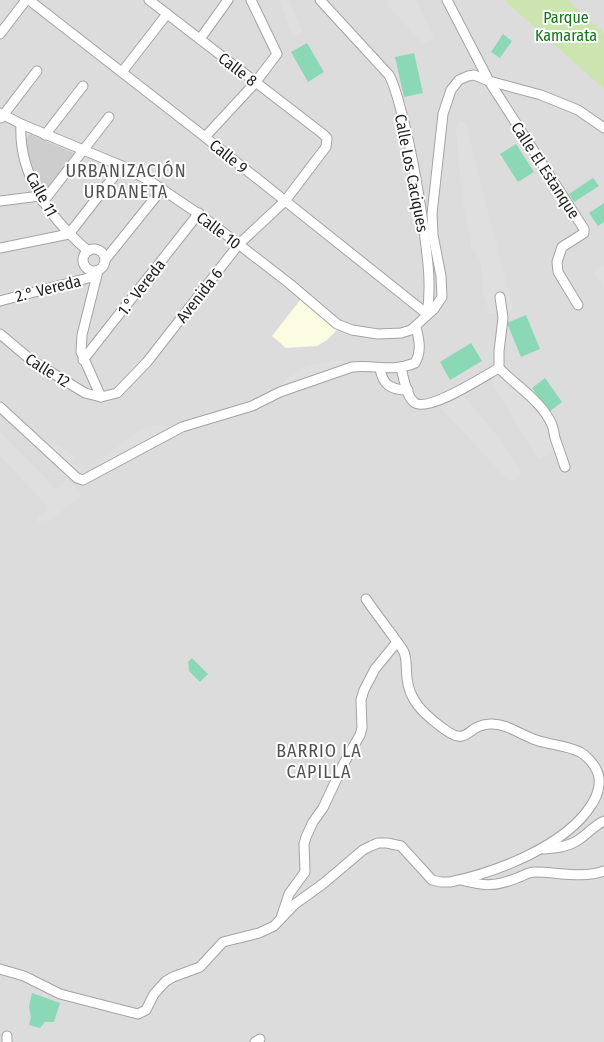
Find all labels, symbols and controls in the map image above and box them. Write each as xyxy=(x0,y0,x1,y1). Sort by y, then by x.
park label: Parque Kamarata xyxy=(535,8,597,45)
street label: Calle 8 xyxy=(215,48,261,90)
street label: Calle Los Caciques xyxy=(391,112,432,234)
street label: Calle El Estanque xyxy=(507,118,584,222)
street label: Calle 9 xyxy=(206,135,252,178)
district label: URBANIZACIÓN URDANETA xyxy=(65,160,187,203)
street label: Calle 11 xyxy=(22,169,61,220)
street label: Calle 10 xyxy=(193,208,244,253)
street label: 1.° Vereda xyxy=(114,255,169,319)
street label: Avenida 6 xyxy=(172,264,227,326)
street label: 2.° Vereda xyxy=(13,271,83,306)
street label: Calle 12 xyxy=(22,349,74,391)
district label: BARRIO LA CAPILLA xyxy=(276,740,362,783)

